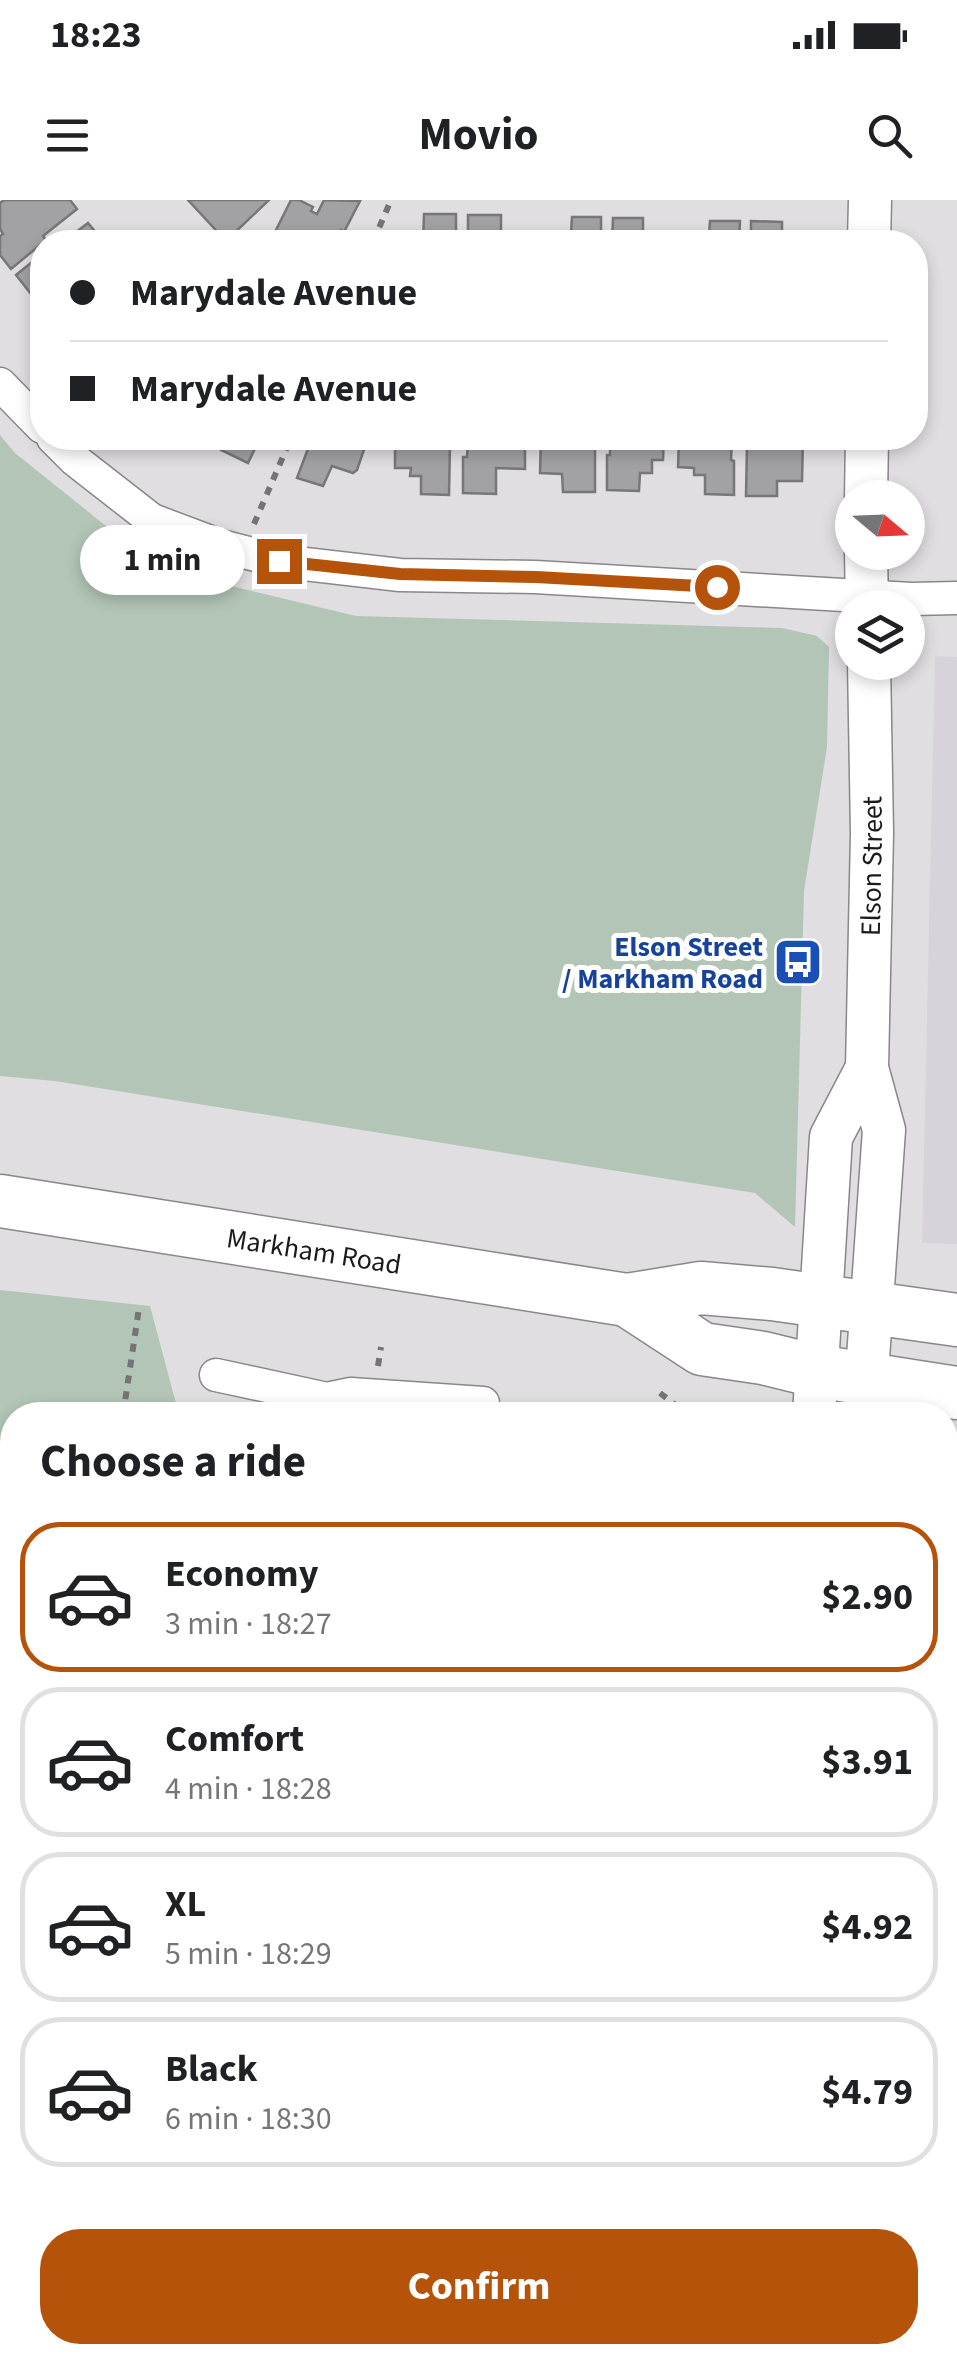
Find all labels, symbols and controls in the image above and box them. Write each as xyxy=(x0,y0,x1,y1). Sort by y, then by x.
text: 18:23 xyxy=(50,8,142,62)
text: Movio xyxy=(419,103,538,167)
icon: menu xyxy=(40,108,95,163)
icon: search xyxy=(862,108,917,163)
text: Marydale Avenue xyxy=(130,266,417,320)
text: Marydale Avenue xyxy=(130,362,417,416)
north arrow xyxy=(835,480,925,570)
map controls xyxy=(835,480,925,680)
callout: 1 min xyxy=(79,526,244,596)
text: 1 min xyxy=(124,537,201,583)
route end xyxy=(257,539,302,584)
route start xyxy=(695,565,740,610)
button: layers xyxy=(835,590,925,680)
street label: Elson Street xyxy=(851,795,893,936)
place label: Elson Street / Markham Road xyxy=(562,927,763,999)
bus stop icon: Elson Street / Markham Road xyxy=(772,936,824,988)
street label: Markham Road xyxy=(224,1218,404,1285)
text: Choose a ride xyxy=(40,1430,306,1494)
text: Economy xyxy=(165,1547,318,1601)
icon: car xyxy=(45,1552,135,1642)
text: $2.90 xyxy=(821,1570,913,1624)
text: 3 min · 18:27 xyxy=(165,1601,332,1647)
text: Comfort xyxy=(165,1712,304,1766)
icon: car xyxy=(45,1717,135,1807)
text: $3.91 xyxy=(821,1735,913,1789)
text: 4 min · 18:28 xyxy=(165,1766,332,1812)
text: XL xyxy=(165,1877,206,1931)
icon: car xyxy=(45,1882,135,1972)
text: $4.92 xyxy=(821,1900,913,1954)
text: 5 min · 18:29 xyxy=(165,1931,332,1977)
text: Black xyxy=(165,2042,258,2096)
icon: car xyxy=(45,2047,135,2137)
text: $4.79 xyxy=(821,2065,913,2119)
text: 6 min · 18:30 xyxy=(165,2096,332,2142)
button: Confirm xyxy=(40,2229,918,2344)

